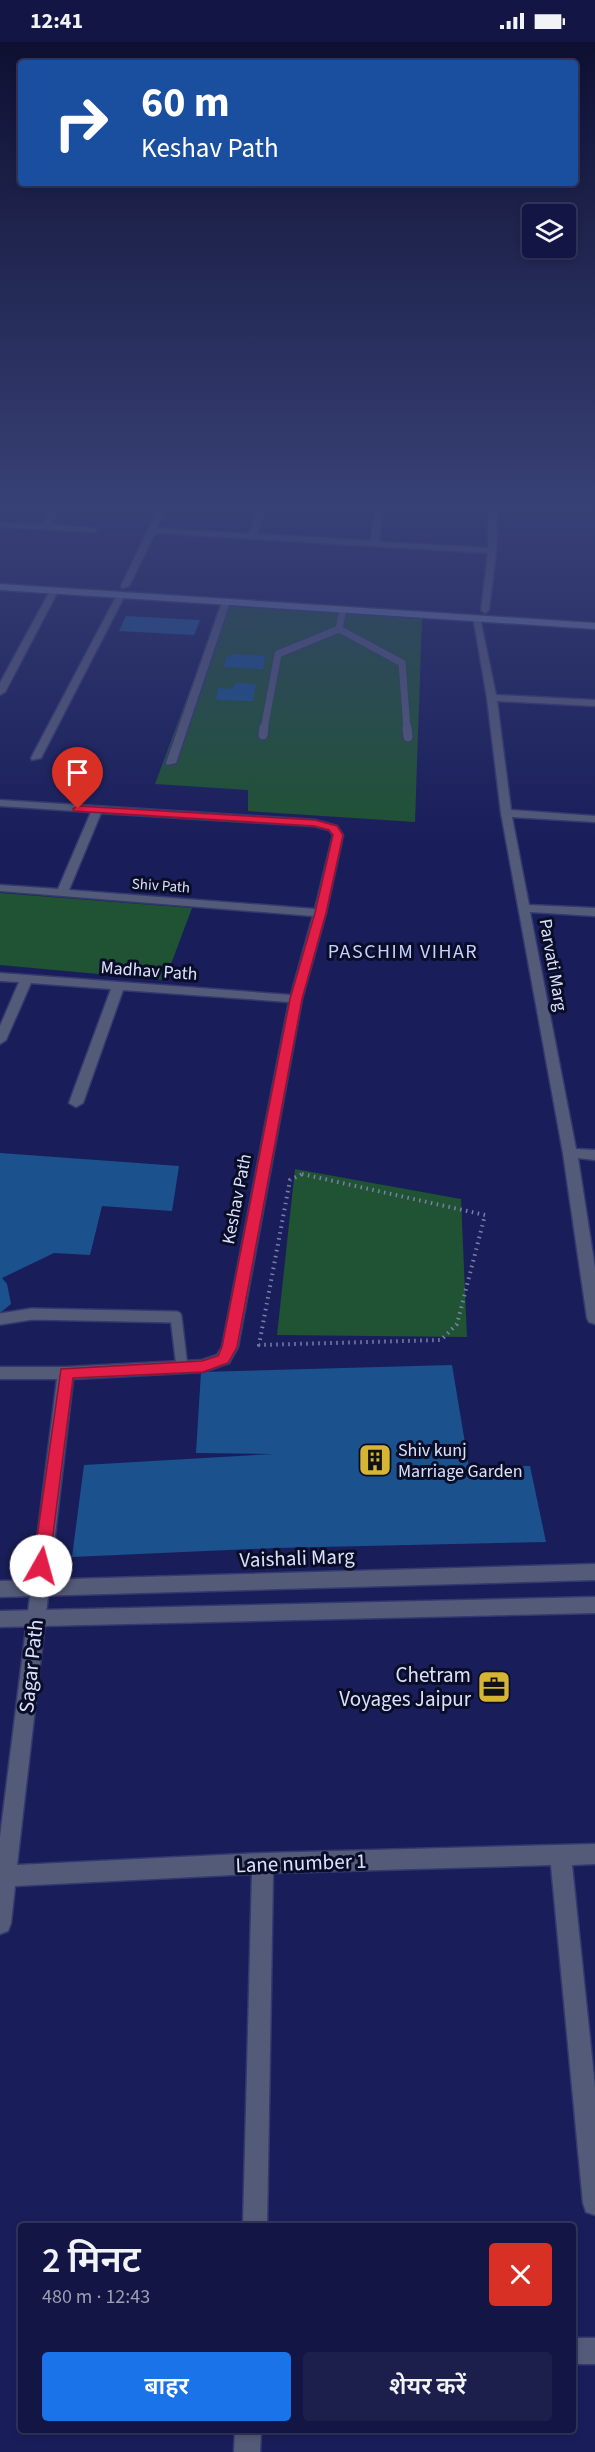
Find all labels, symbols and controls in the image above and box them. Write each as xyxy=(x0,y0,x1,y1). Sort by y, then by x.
text: 12:41 xyxy=(30,5,83,37)
text: 60 m xyxy=(141,73,230,133)
icon: right xyxy=(42,84,120,162)
text: Keshav Path xyxy=(141,129,279,168)
map controls xyxy=(522,204,576,258)
button: layers xyxy=(522,204,576,258)
pin xyxy=(52,747,103,809)
icon: arrive xyxy=(61,756,94,789)
street label: Shiv Path xyxy=(131,873,191,899)
street label: Parvati Marg xyxy=(533,917,573,1013)
district label: PASCHIM VIHAR xyxy=(328,938,478,966)
street label: Madhav Path xyxy=(100,955,198,987)
street label: Keshav Path xyxy=(216,1152,258,1246)
place label: Shiv kunj Marriage Garden xyxy=(398,1438,523,1484)
building icon: Shiv kunj Marriage Garden xyxy=(357,1442,393,1478)
position arrow xyxy=(9,1534,73,1598)
street label: Vaishali Marg xyxy=(239,1541,355,1575)
street label: Sagar Path xyxy=(11,1618,51,1714)
place label: Chetram Voyages Jaipur xyxy=(339,1660,472,1714)
office icon: Chetram Voyages Jaipur xyxy=(476,1669,512,1705)
street label: Lane number 1 xyxy=(235,1846,367,1880)
text: 2 मिनट xyxy=(42,2235,141,2286)
button: close xyxy=(489,2243,552,2306)
text: 480 m · 12:43 xyxy=(42,2283,150,2311)
button: बाहर xyxy=(42,2352,291,2421)
button: शेयर करें xyxy=(303,2352,552,2421)

